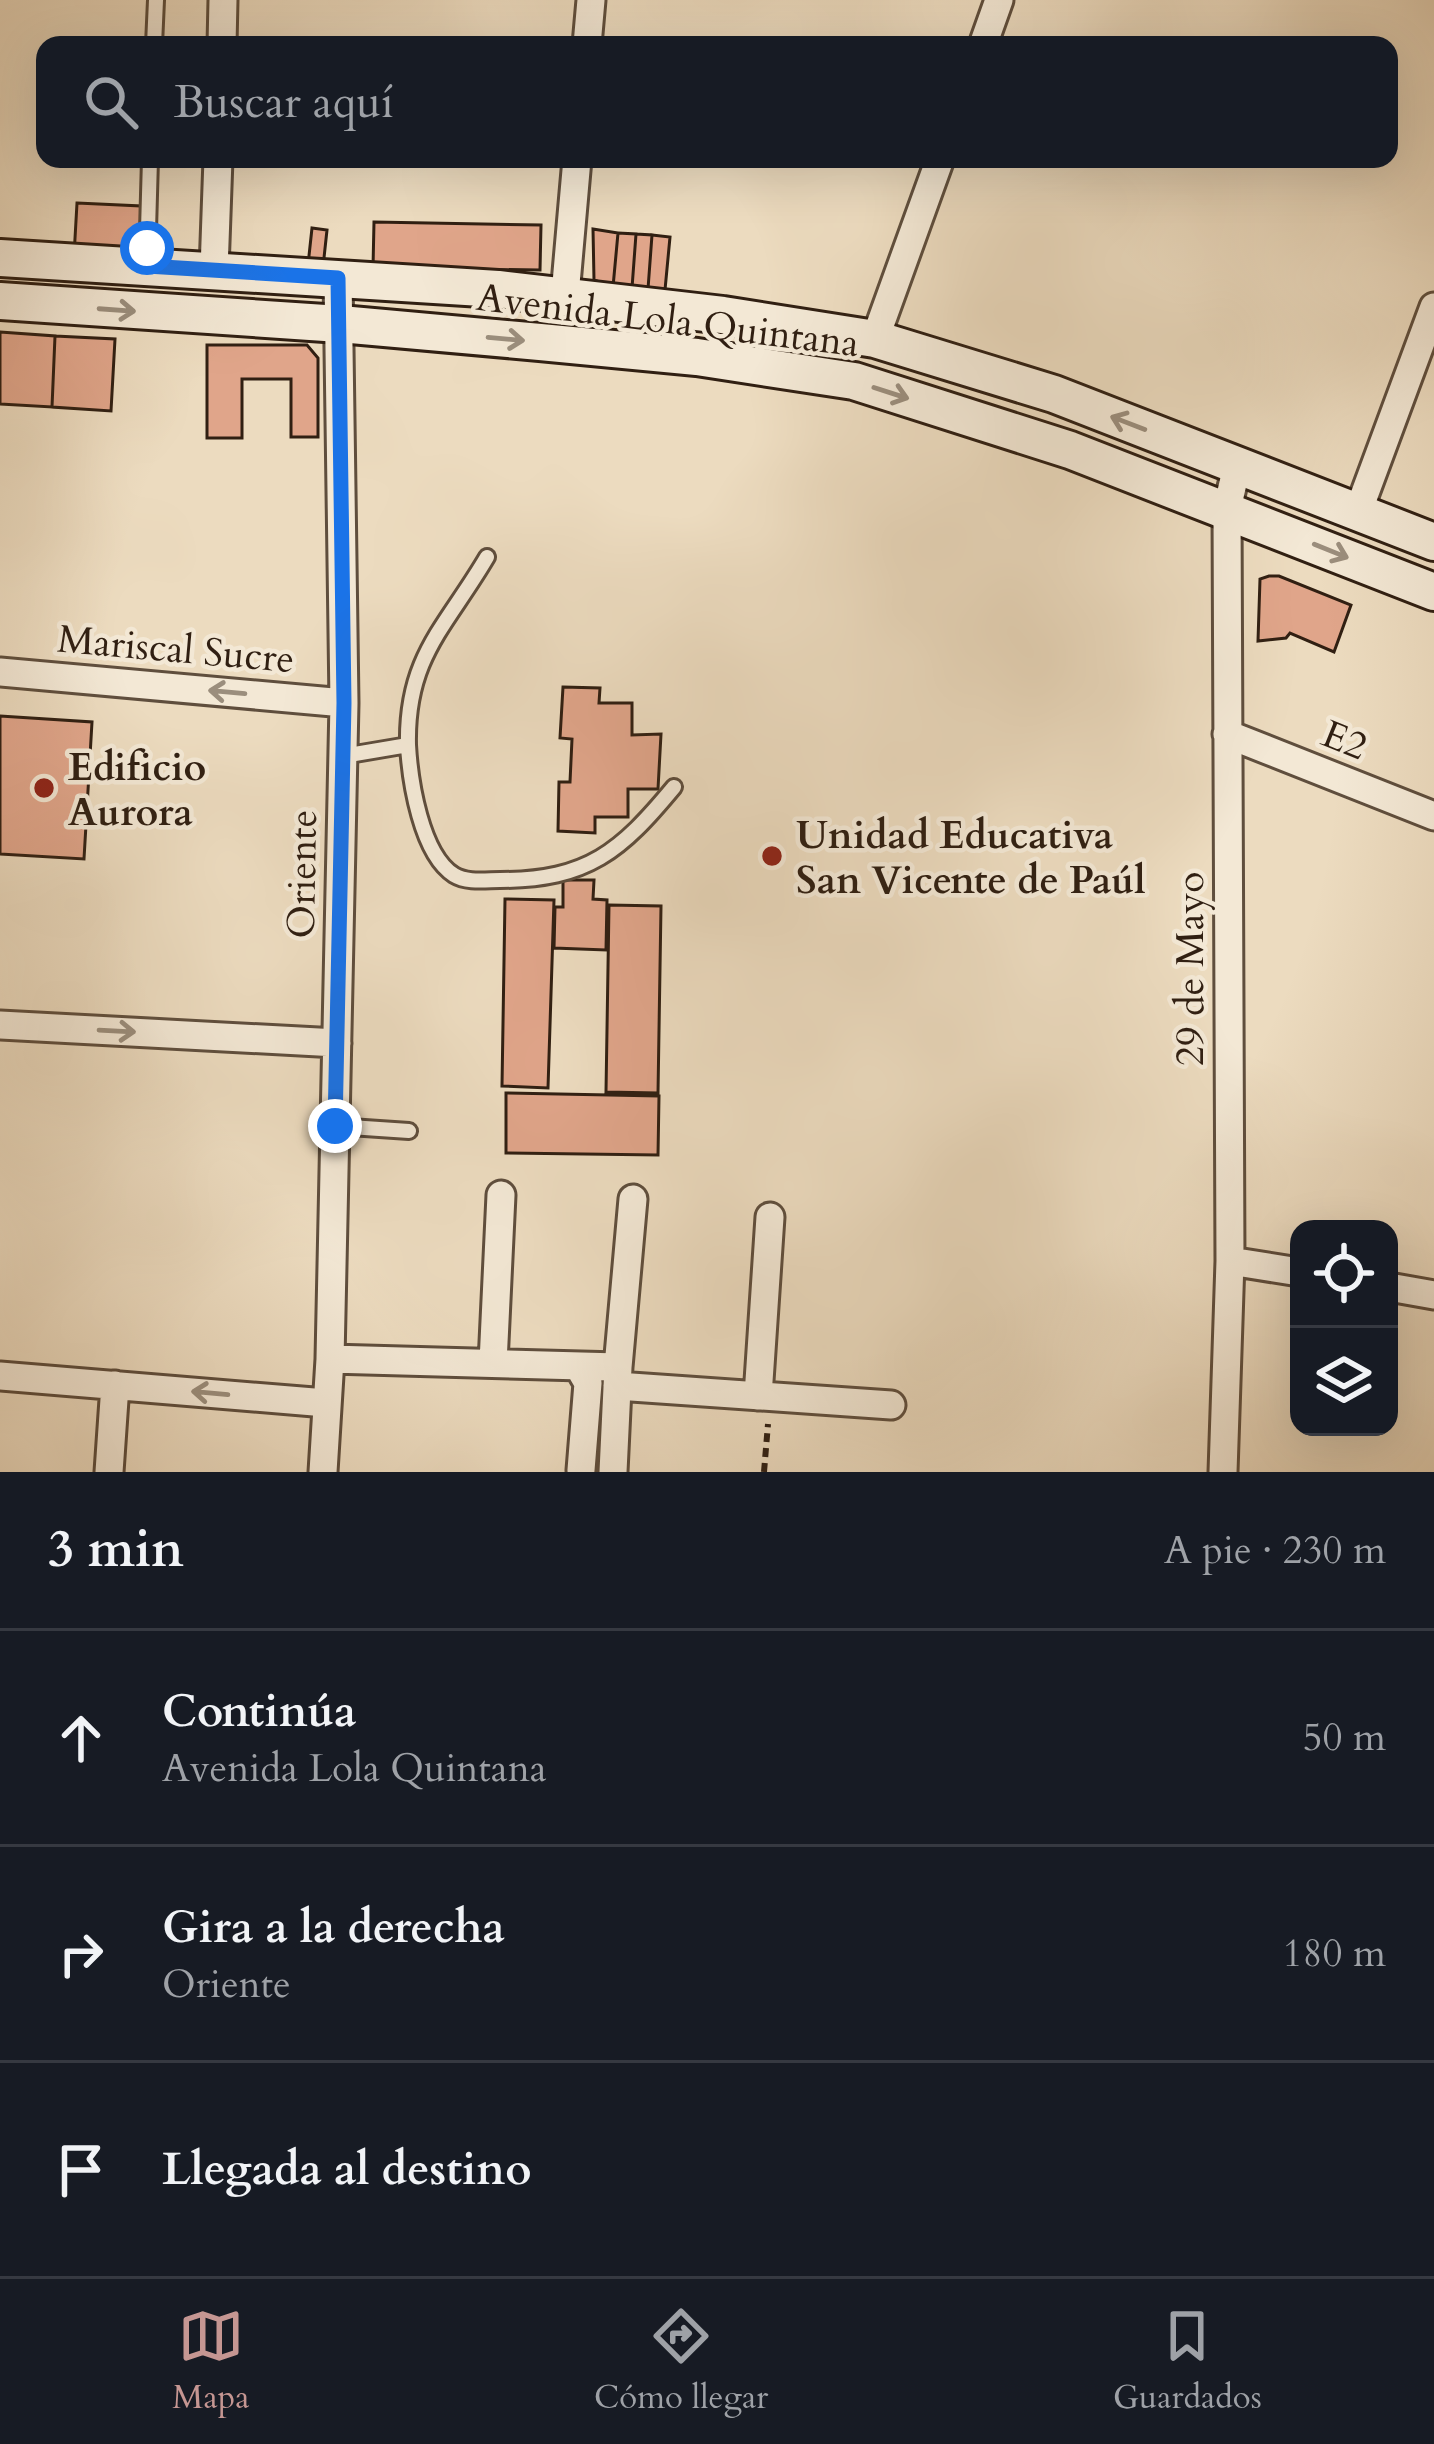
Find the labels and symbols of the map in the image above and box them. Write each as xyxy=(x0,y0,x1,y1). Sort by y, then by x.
route start xyxy=(120,221,174,275)
street label: Avenida Lola Quintana xyxy=(474,271,862,370)
one-way arrow xyxy=(97,298,136,321)
one-way arrow xyxy=(485,328,524,351)
one-way arrow xyxy=(871,383,909,405)
one-way arrow xyxy=(1111,411,1148,432)
one-way arrow xyxy=(1311,542,1348,563)
street label: Mariscal Sucre xyxy=(55,613,296,686)
one-way arrow xyxy=(209,680,248,703)
street label: E2 xyxy=(1314,708,1375,773)
place label: Edificio Aurora xyxy=(68,741,206,839)
marker: Edificio Aurora xyxy=(31,775,57,801)
street label: Oriente xyxy=(275,809,330,939)
place label: Unidad Educativa San Vicente de Paúl xyxy=(796,809,1146,907)
marker: Unidad Educativa San Vicente de Paúl xyxy=(759,843,785,869)
street label: 29 de Mayo xyxy=(1164,872,1217,1066)
one-way arrow xyxy=(97,1020,136,1043)
route end xyxy=(308,1099,362,1153)
one-way arrow xyxy=(191,1382,230,1405)

